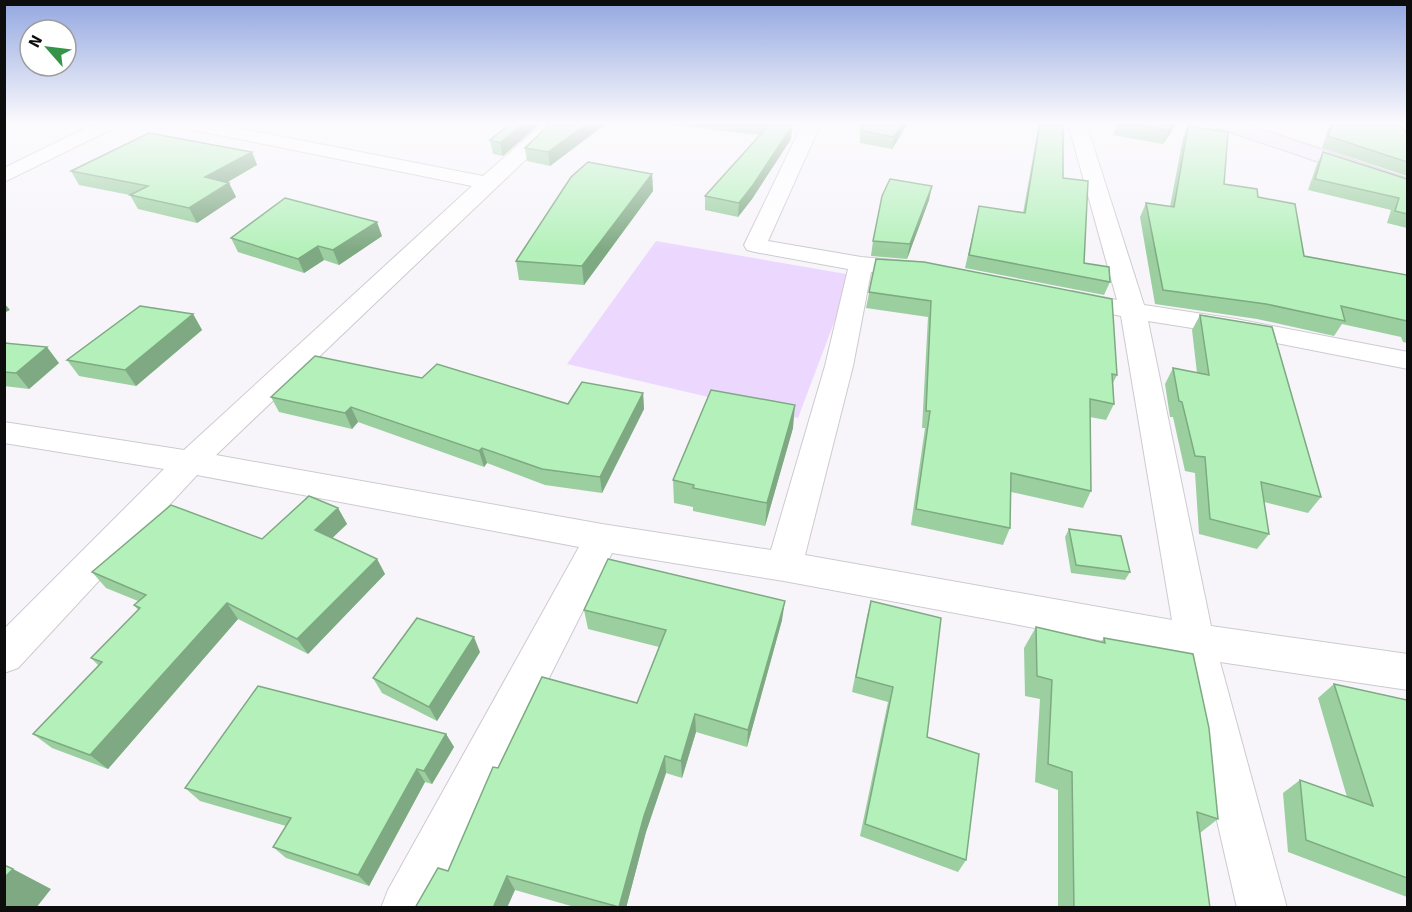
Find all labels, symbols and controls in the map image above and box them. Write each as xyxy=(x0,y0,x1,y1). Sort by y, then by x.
north arrow xyxy=(18,18,78,78)
text: N xyxy=(24,32,47,51)

